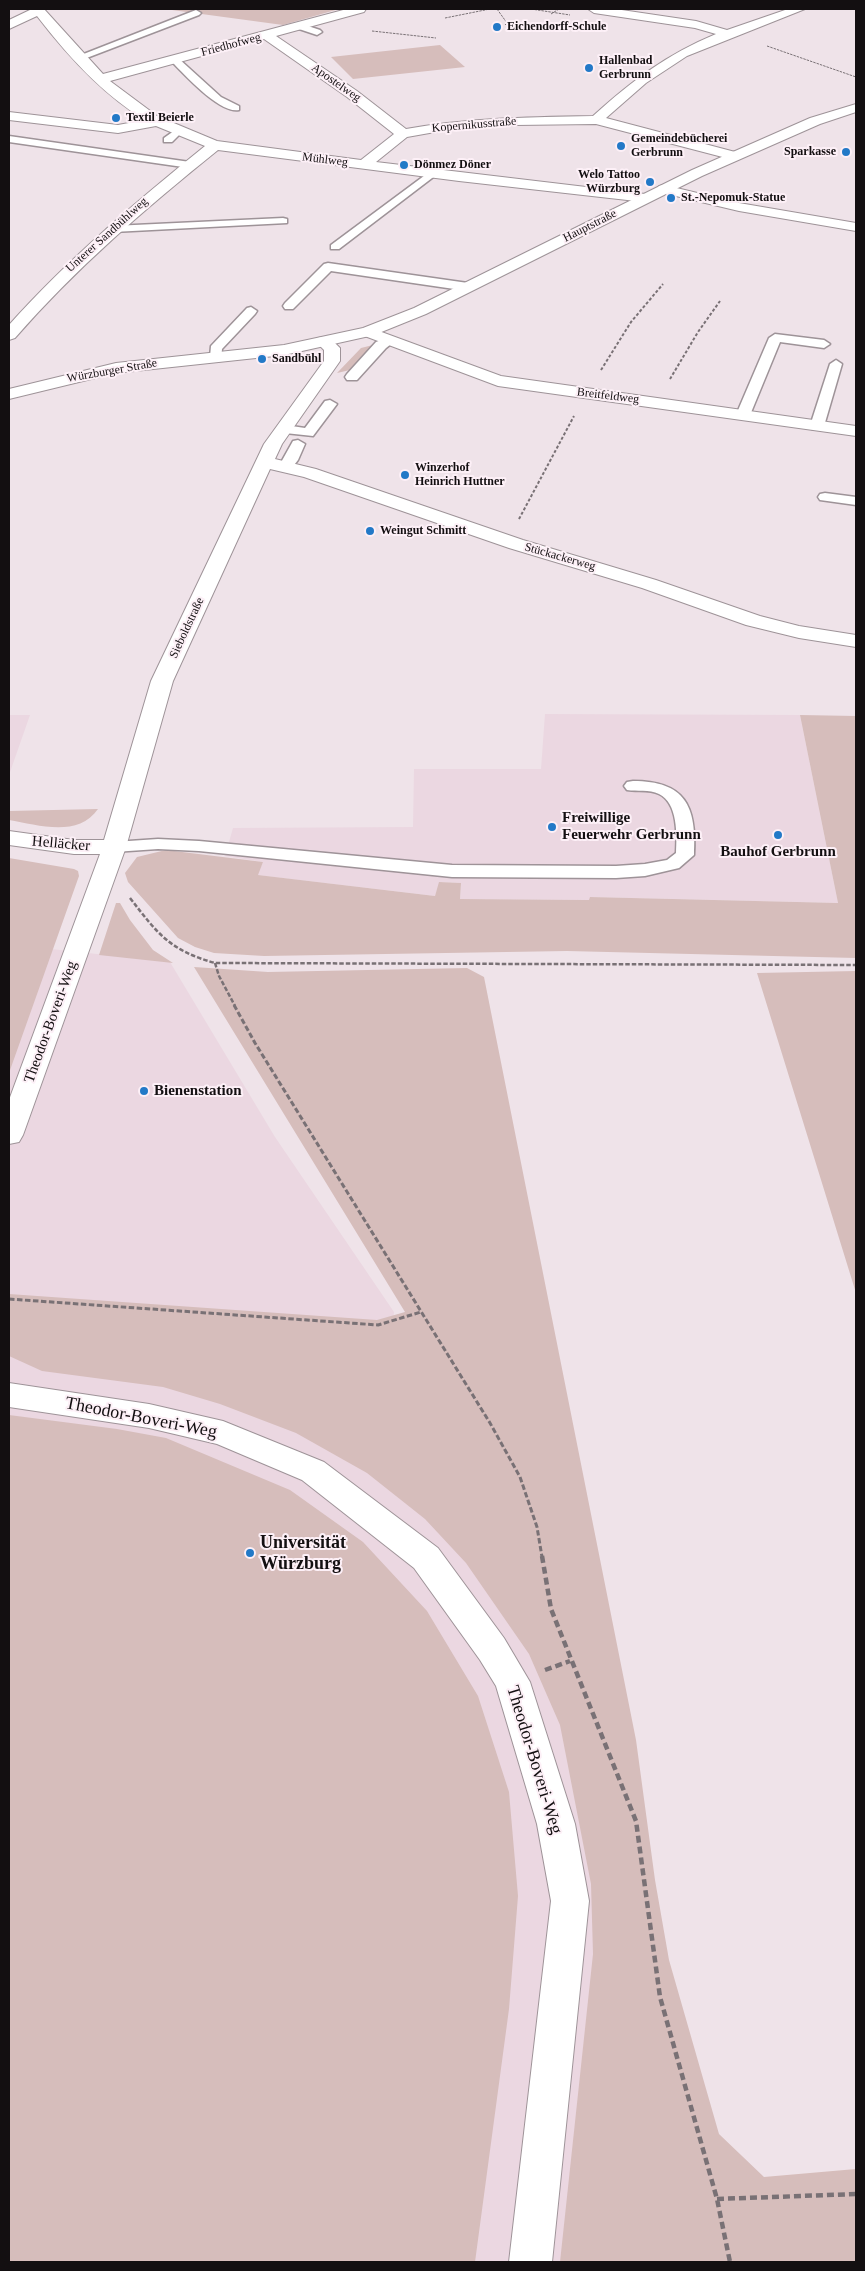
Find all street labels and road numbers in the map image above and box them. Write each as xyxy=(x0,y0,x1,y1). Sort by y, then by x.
street label: Friedhofweg xyxy=(200,30,262,60)
street label: Apostelweg xyxy=(308,61,364,105)
street label: Kopernikusstraße xyxy=(431,114,517,136)
street label: Mühlweg xyxy=(301,150,349,170)
street label: Unterer Sandbühlweg xyxy=(63,195,151,275)
street label: Hauptstraße xyxy=(561,206,619,246)
street label: Würzburger Straße xyxy=(66,356,158,386)
street label: Breitfeldweg xyxy=(576,385,640,407)
street label: Stückackerweg xyxy=(523,540,597,574)
street label: Sieboldstraße xyxy=(167,595,207,661)
street label: Helläcker xyxy=(31,832,91,856)
street label: Theodor-Boveri-Weg xyxy=(21,959,81,1085)
street label: Theodor-Boveri-Weg xyxy=(63,1393,219,1443)
street label: Theodor-Boveri-Weg xyxy=(501,1683,567,1837)

